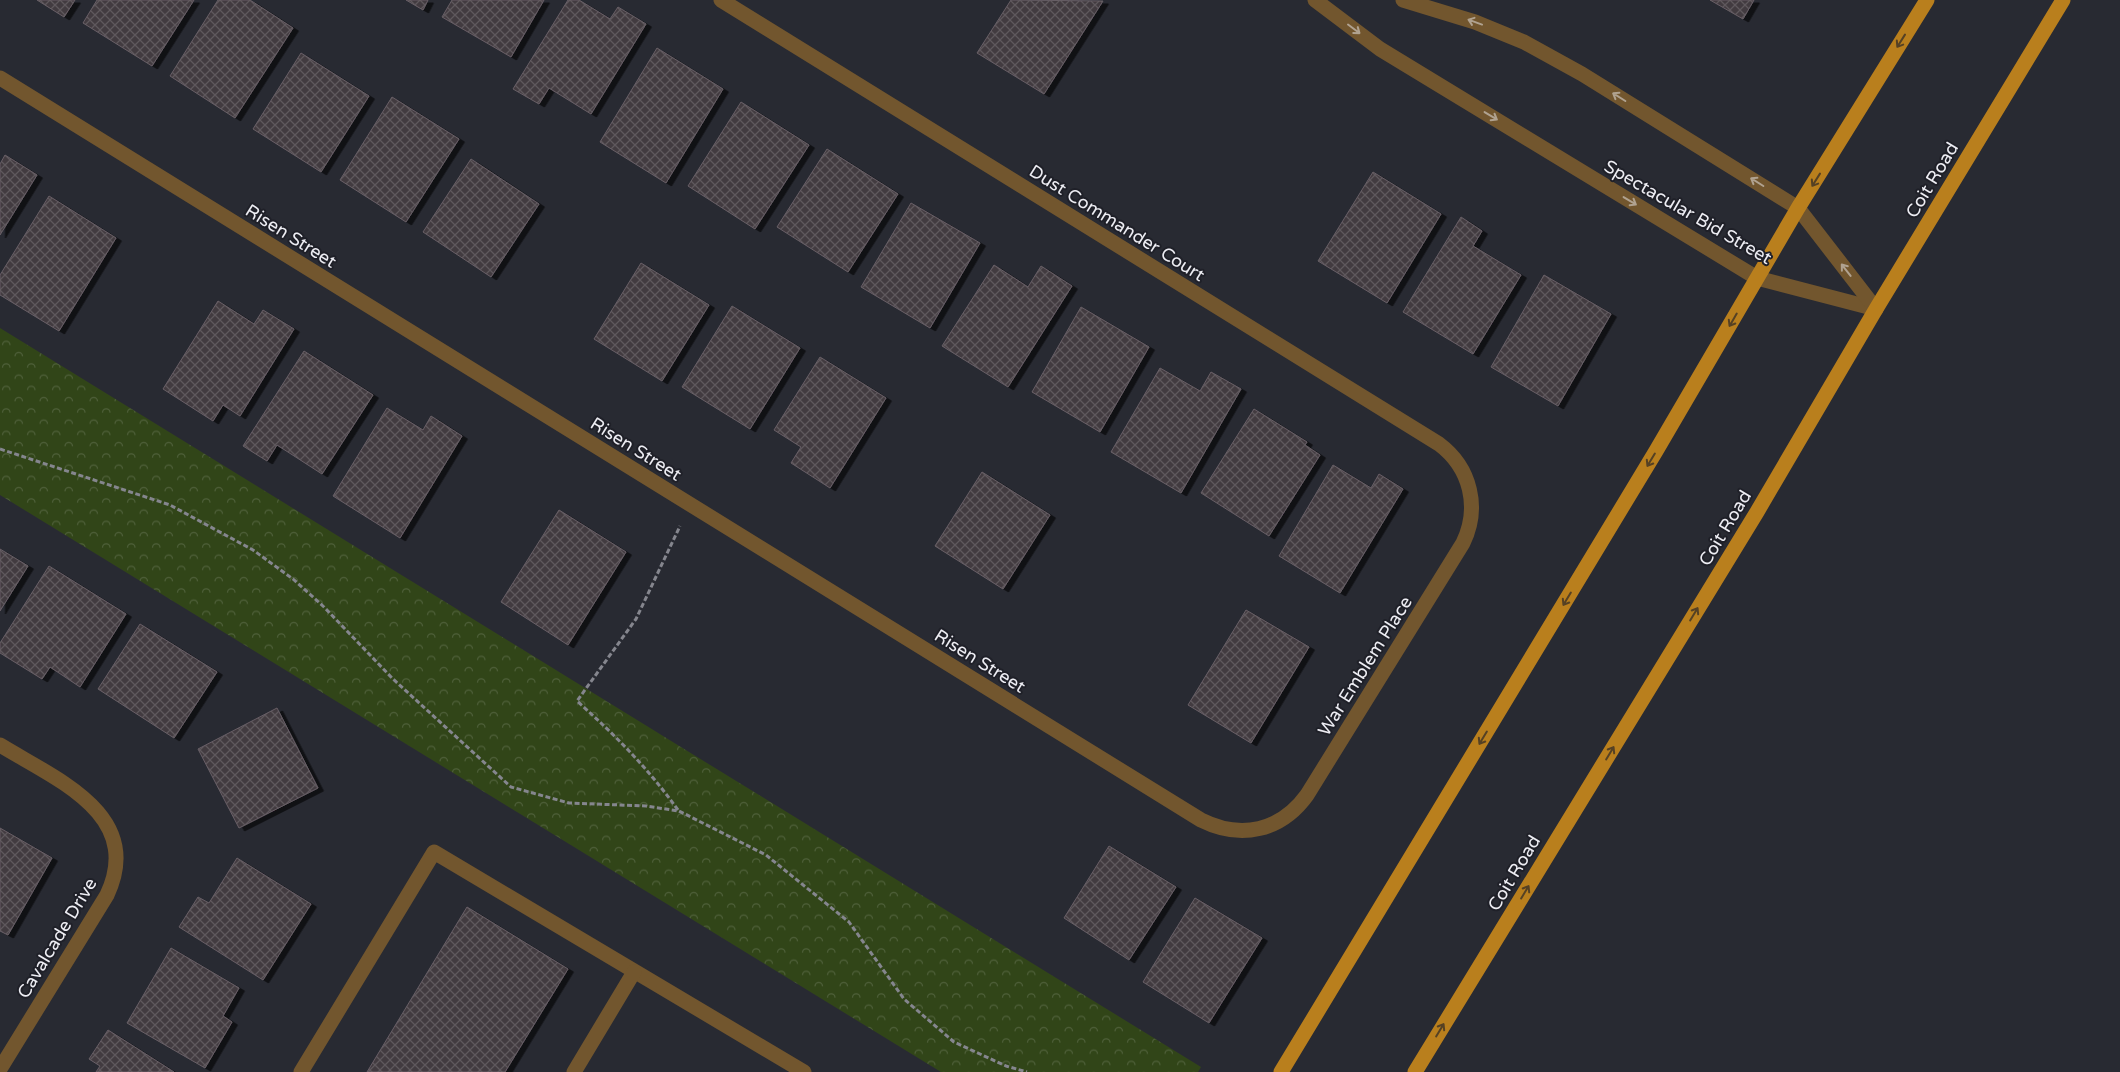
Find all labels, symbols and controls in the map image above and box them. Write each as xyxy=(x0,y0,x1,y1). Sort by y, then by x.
one-way arrow xyxy=(1468,17,1483,26)
one-way arrow xyxy=(1347,24,1360,35)
one-way arrow xyxy=(1896,34,1906,48)
one-way arrow xyxy=(1612,91,1626,101)
one-way arrow xyxy=(1484,111,1498,122)
street label: Coit Road xyxy=(1901,138,1963,222)
street label: Spectacular Bid Street xyxy=(1600,155,1776,269)
street label: Dust Commander Court xyxy=(1025,160,1209,286)
one-way arrow xyxy=(1810,172,1820,186)
one-way arrow xyxy=(1750,177,1764,187)
one-way arrow xyxy=(1622,196,1636,206)
street label: Risen Street xyxy=(241,199,341,273)
one-way arrow xyxy=(1841,263,1851,277)
one-way arrow xyxy=(1727,312,1737,326)
street label: Risen Street xyxy=(586,412,686,486)
one-way arrow xyxy=(1645,452,1655,466)
street label: Coit Road xyxy=(1694,486,1756,570)
street label: War Emblem Place xyxy=(1313,592,1417,740)
one-way arrow xyxy=(1561,592,1571,606)
one-way arrow xyxy=(1690,608,1700,622)
street label: Risen Street xyxy=(930,624,1030,698)
one-way arrow xyxy=(1477,731,1487,745)
one-way arrow xyxy=(1605,747,1615,761)
street label: Coit Road xyxy=(1483,831,1545,915)
street label: Cavalcade Drive xyxy=(12,874,102,1002)
one-way arrow xyxy=(1520,885,1530,899)
one-way arrow xyxy=(1436,1024,1446,1038)

